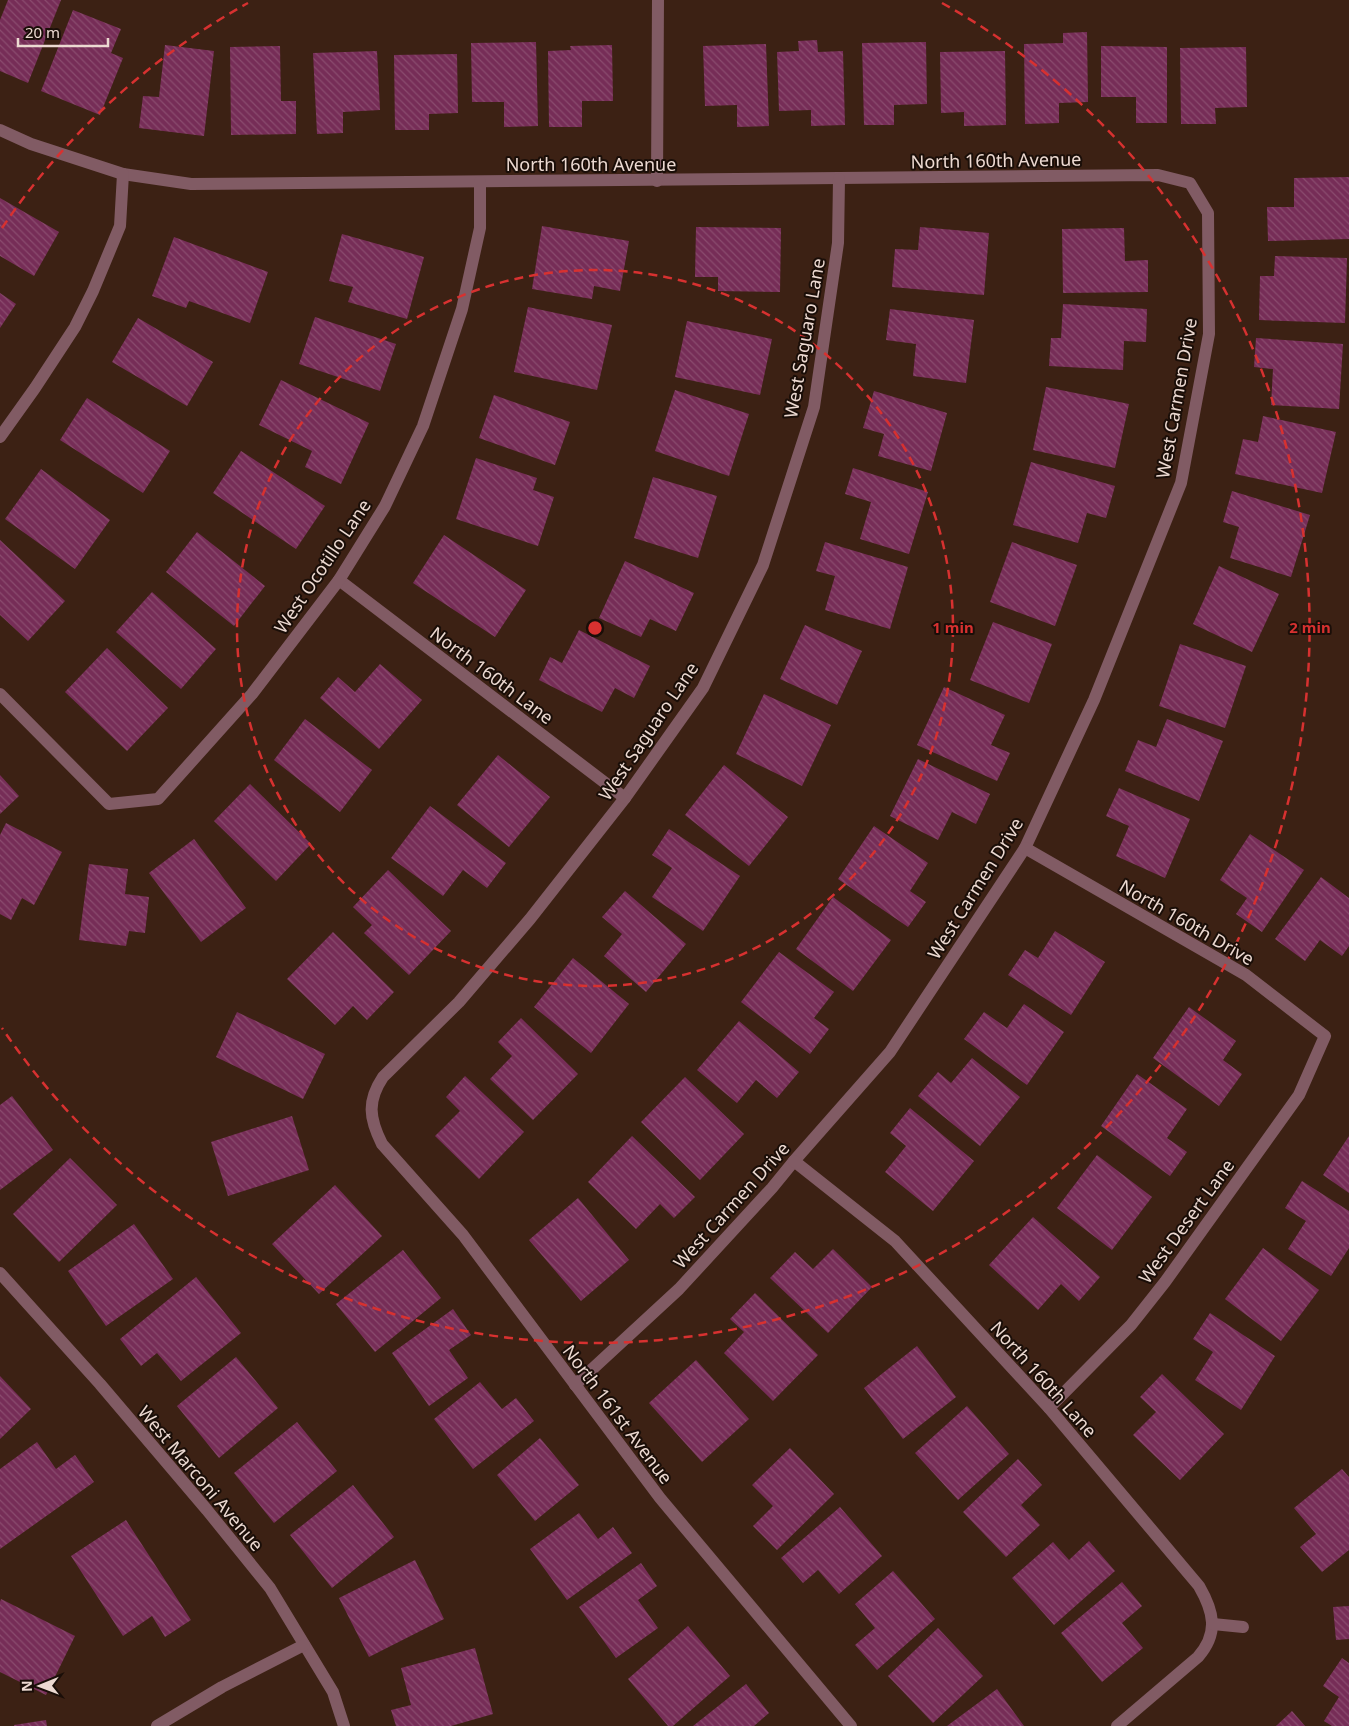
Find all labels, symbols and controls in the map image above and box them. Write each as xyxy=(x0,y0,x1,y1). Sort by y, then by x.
scale bar xyxy=(18,15,108,47)
text: 20 m xyxy=(25,22,60,42)
street label: North 160th Avenue xyxy=(910,147,1082,173)
street label: North 160th Avenue xyxy=(506,152,676,176)
street label: West Saguaro Lane xyxy=(778,256,830,420)
street label: West Carmen Drive xyxy=(1150,316,1202,480)
street label: West Ocotillo Lane xyxy=(268,494,376,638)
text: 1 min xyxy=(932,617,974,637)
text: 2 min xyxy=(1289,617,1331,637)
centre of rings xyxy=(586,619,604,637)
street label: North 160th Lane xyxy=(426,621,558,729)
street label: West Saguaro Lane xyxy=(593,657,703,805)
street label: West Carmen Drive xyxy=(922,813,1028,963)
street label: North 160th Drive xyxy=(1115,874,1259,970)
street label: West Carmen Drive xyxy=(668,1137,794,1273)
street label: West Desert Lane xyxy=(1133,1154,1239,1288)
street label: North 160th Lane xyxy=(985,1316,1103,1442)
street label: North 161st Avenue xyxy=(558,1340,678,1488)
street label: West Marconi Avenue xyxy=(133,1400,269,1556)
north arrow xyxy=(15,1661,65,1711)
text: N xyxy=(17,1680,36,1692)

